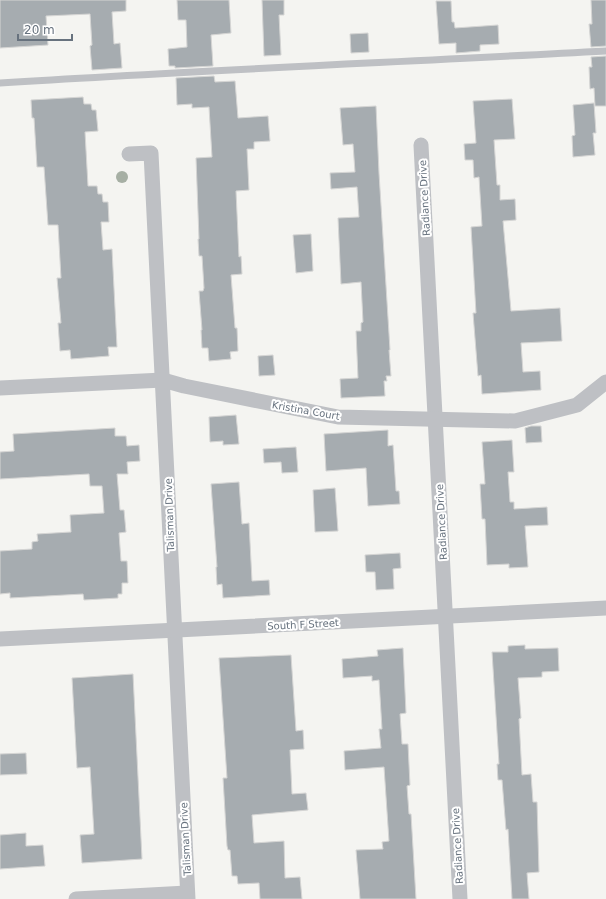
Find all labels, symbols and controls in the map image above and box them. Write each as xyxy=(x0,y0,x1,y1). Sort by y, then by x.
scale bar xyxy=(18,16,72,42)
text: 20 m xyxy=(24,23,55,37)
street label: Radiance Drive xyxy=(417,160,432,236)
street label: Kristina Court xyxy=(271,399,341,422)
street label: Talisman Drive xyxy=(163,478,176,553)
street label: Radiance Drive xyxy=(434,484,449,560)
street label: South F Street xyxy=(267,617,339,632)
street label: Talisman Drive xyxy=(178,802,193,877)
street label: Radiance Drive xyxy=(450,808,465,884)

